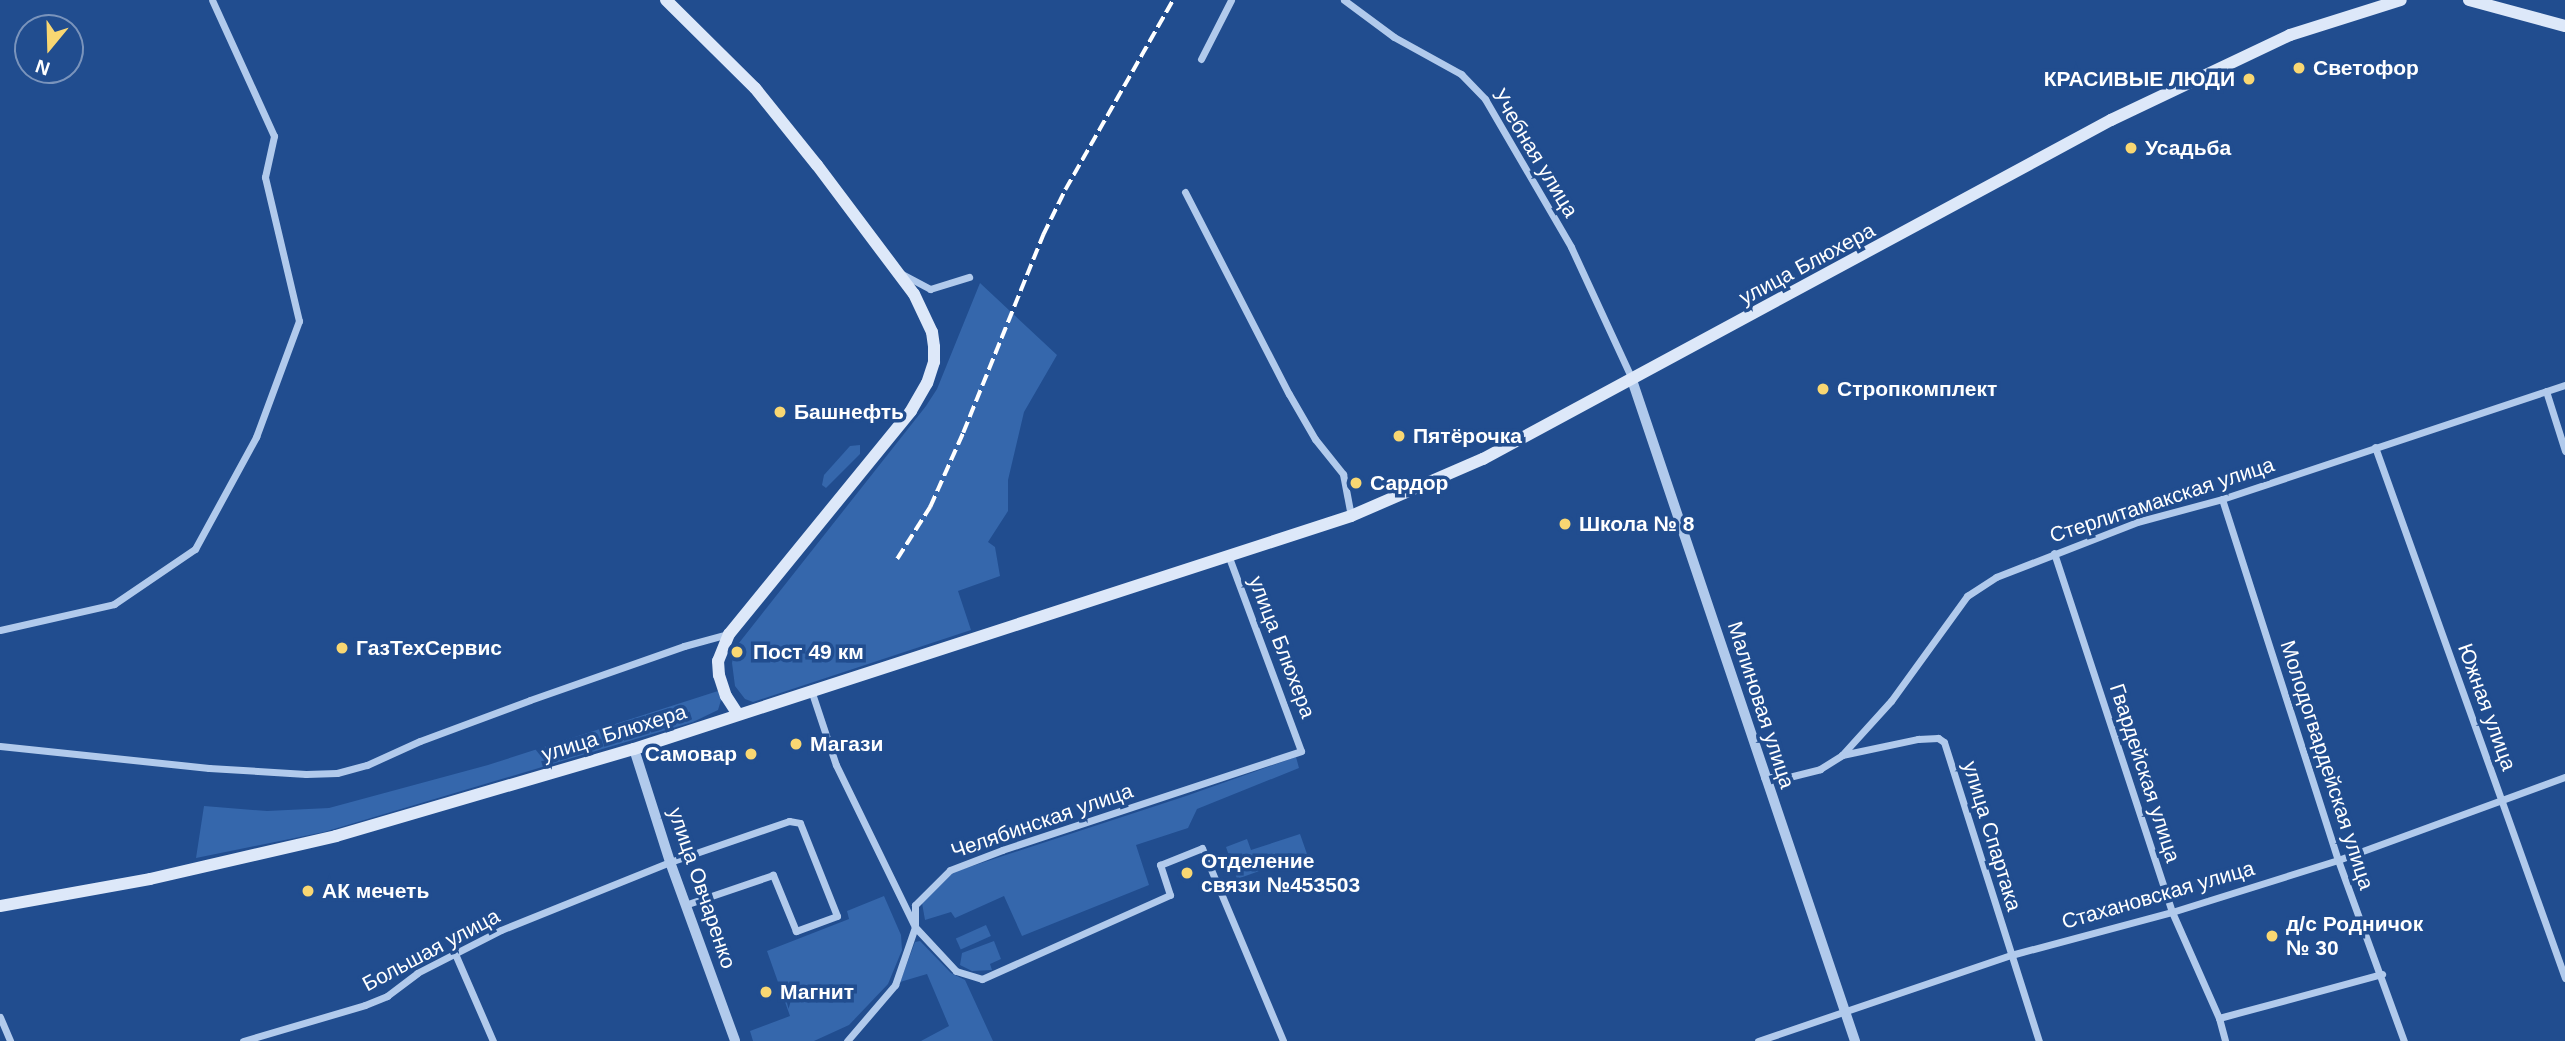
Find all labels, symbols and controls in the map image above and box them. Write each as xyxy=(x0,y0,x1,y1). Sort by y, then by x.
north arrow xyxy=(14,14,84,84)
text: N xyxy=(33,55,53,80)
place label: Светофор xyxy=(2313,55,2419,81)
marker: Светофор xyxy=(2291,60,2307,76)
place label: КРАСИВЫЕ ЛЮДИ xyxy=(2044,66,2235,92)
marker: КРАСИВЫЕ ЛЮДИ xyxy=(2241,71,2257,87)
street label: Учебная улица xyxy=(1487,84,1583,222)
place label: Усадьба xyxy=(2145,135,2231,161)
marker: Усадьба xyxy=(2123,140,2139,156)
street label: улица Блюхера xyxy=(1735,218,1879,310)
place label: Стропкомплект xyxy=(1837,376,1997,402)
marker: Стропкомплект xyxy=(1815,381,1831,397)
place label: Башнефть xyxy=(794,399,904,425)
marker: Башнефть xyxy=(772,404,788,420)
place label: Пятёрочка xyxy=(1413,423,1522,449)
marker: Пятёрочка xyxy=(1391,428,1407,444)
street label: Стерлитамакская улица xyxy=(2047,452,2277,548)
place label: Сардор xyxy=(1370,470,1448,496)
marker: Сардор xyxy=(1348,475,1364,491)
place label: Школа № 8 xyxy=(1579,511,1694,537)
marker: Школа № 8 xyxy=(1557,516,1573,532)
street label: улица Блюхера xyxy=(1243,572,1321,722)
street label: Малиновая улица xyxy=(1722,618,1800,792)
place label: ГазТехСервис xyxy=(356,635,502,661)
street label: Молодогвардейская улица xyxy=(2275,637,2379,893)
place label: Пост 49 км xyxy=(753,639,864,665)
marker: ГазТехСервис xyxy=(334,640,350,656)
street label: Южная улица xyxy=(2452,640,2522,774)
marker: Пост 49 км xyxy=(727,642,747,662)
street label: Гвардейская улица xyxy=(2104,680,2186,866)
street label: улица Блюхера xyxy=(539,699,689,767)
place label: Магази xyxy=(810,731,883,757)
marker: Магази xyxy=(788,736,804,752)
place label: Самовар xyxy=(645,741,737,767)
marker: Самовар xyxy=(743,746,759,762)
street label: улица Спартака xyxy=(1957,758,2027,914)
street label: Челябинская улица xyxy=(948,778,1136,864)
street label: улица Овчаренко xyxy=(663,804,741,972)
place label: Отделение связи №453503 xyxy=(1201,848,1360,898)
street label: Стахановская улица xyxy=(2059,855,2257,935)
marker: Отделение связи №453503 xyxy=(1179,865,1195,881)
place label: АК мечеть xyxy=(322,878,429,904)
marker: АК мечеть xyxy=(300,883,316,899)
street label: Большая улица xyxy=(358,903,504,997)
place label: д/с Родничок № 30 xyxy=(2286,911,2423,961)
marker: д/с Родничок № 30 xyxy=(2264,928,2280,944)
place label: Магнит xyxy=(780,979,854,1005)
marker: Магнит xyxy=(758,984,774,1000)

